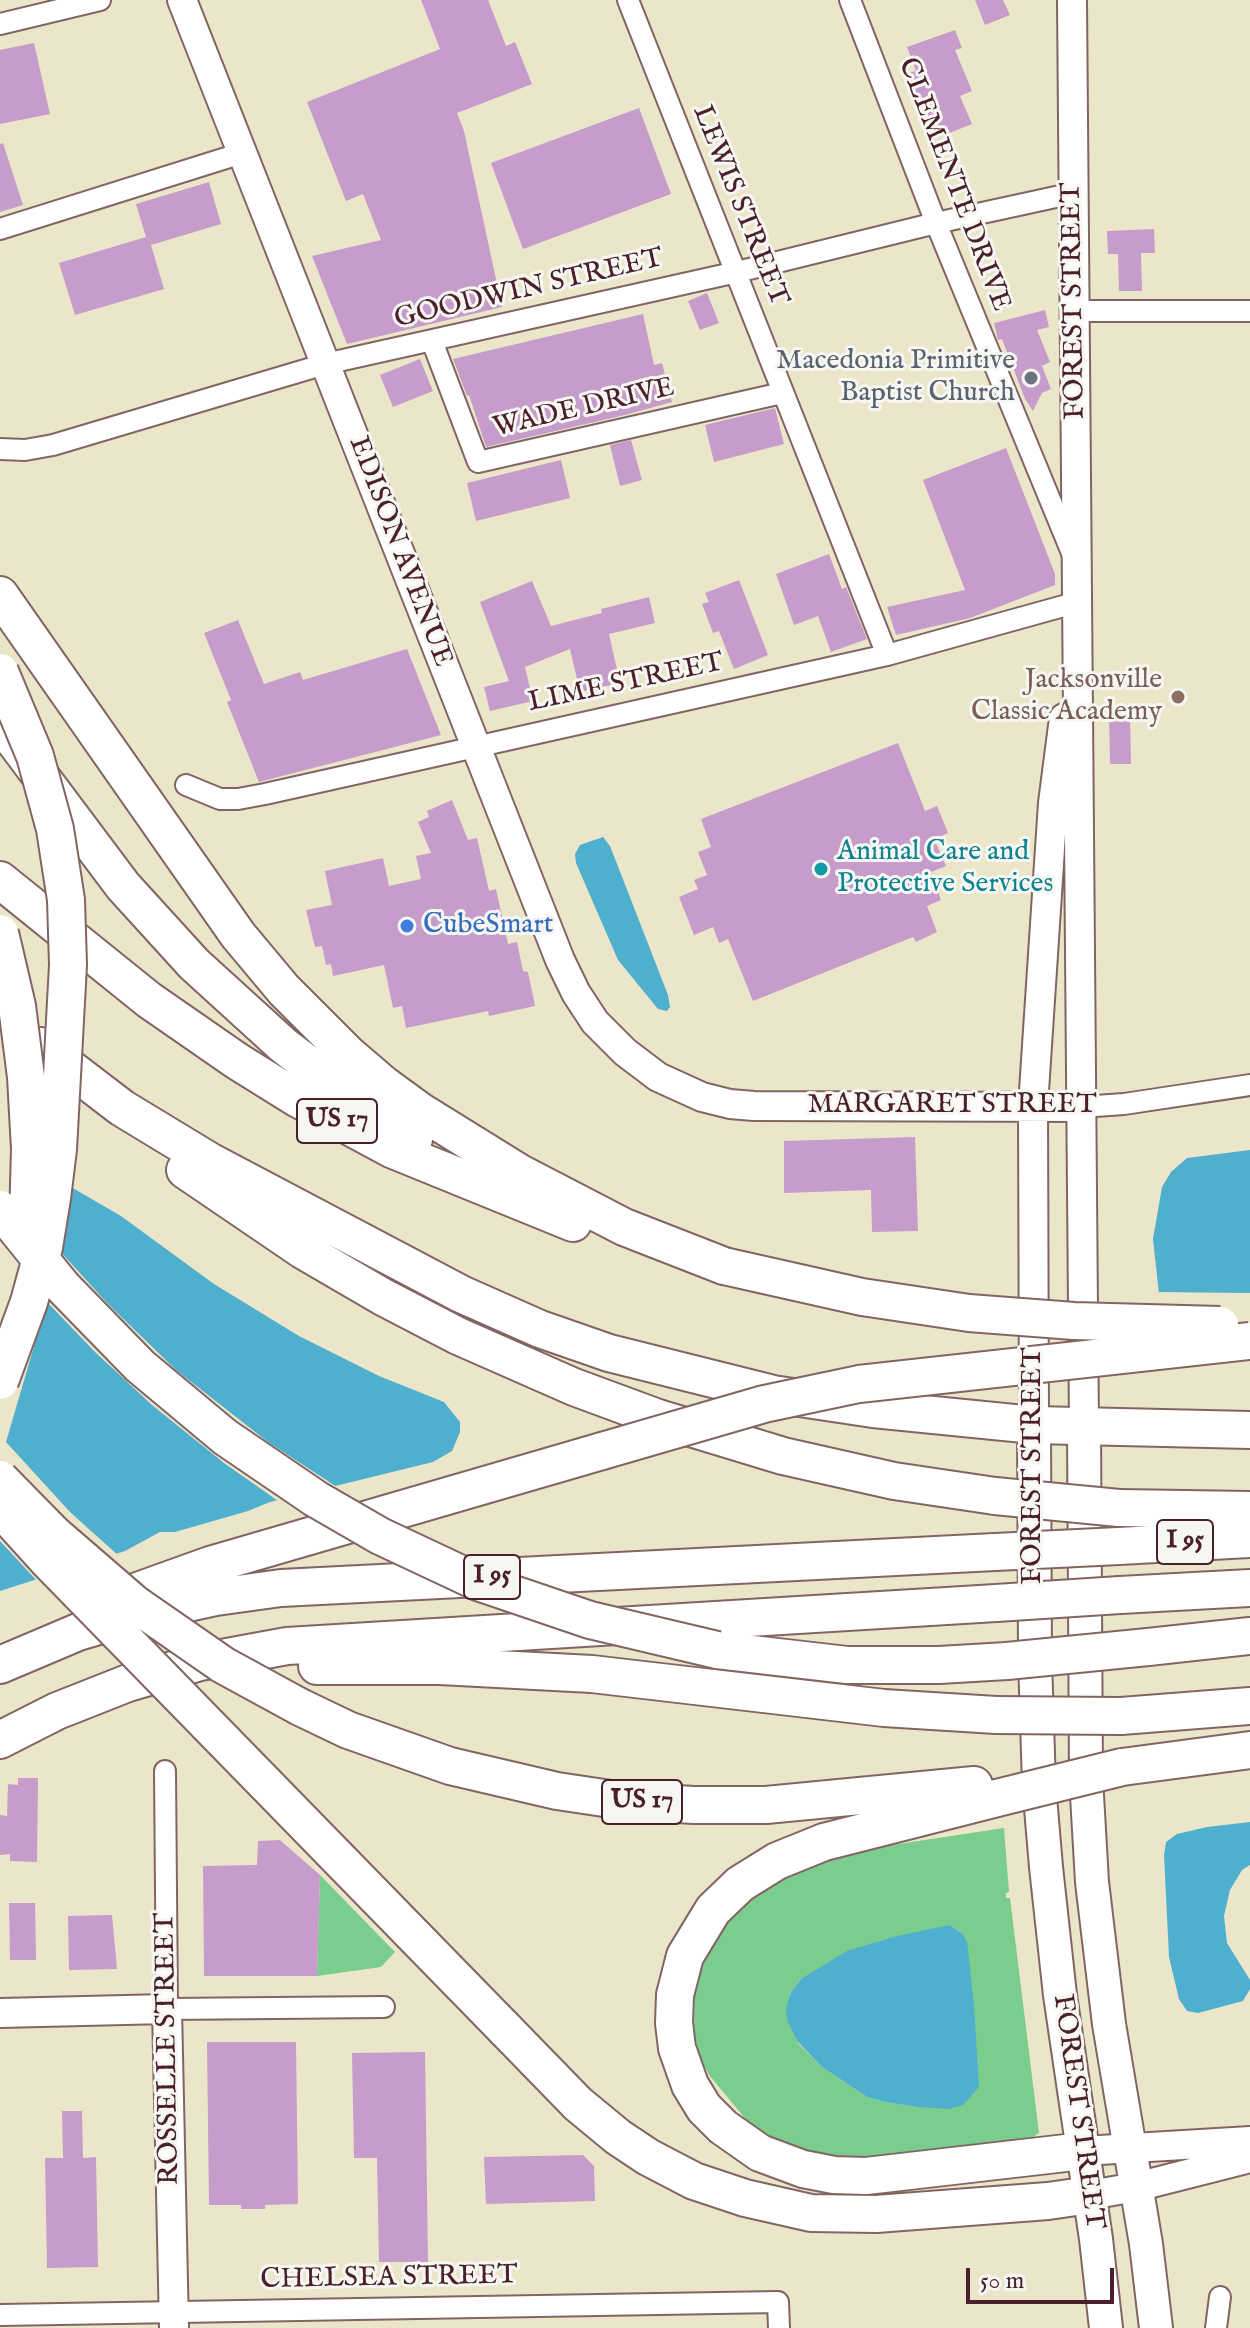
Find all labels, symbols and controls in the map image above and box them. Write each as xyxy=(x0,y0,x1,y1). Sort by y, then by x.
street label: CLEMENTE DRIVE xyxy=(889,54,1017,316)
street label: LEWIS STREET xyxy=(683,101,795,311)
street label: FOREST STREET xyxy=(1056,182,1094,420)
street label: GOODWIN STREET xyxy=(391,243,667,337)
place label: Macedonia Primitive Baptist Church xyxy=(776,345,1015,411)
marker: Macedonia Primitive Baptist Church xyxy=(1022,369,1040,387)
street label: WADE DRIVE xyxy=(490,372,678,446)
street label: EDISON AVENUE xyxy=(340,432,458,672)
street label: LIME STREET xyxy=(525,647,727,721)
place label: Jacksonville Classic Academy xyxy=(971,664,1162,730)
marker: Jacksonville Classic Academy xyxy=(1169,688,1187,706)
place label: Animal Care and Protective Services xyxy=(837,836,1053,902)
marker: Animal Care and Protective Services xyxy=(812,860,830,878)
place label: CubeSmart xyxy=(423,909,553,943)
marker: CubeSmart xyxy=(398,917,416,935)
street label: MARGARET STREET xyxy=(807,1089,1097,1123)
road number: US 17 xyxy=(297,1099,377,1143)
street label: FOREST STREET xyxy=(1017,1347,1051,1585)
road number: I 95 xyxy=(1157,1520,1213,1564)
road number: I 95 xyxy=(464,1555,520,1599)
road number: US 17 xyxy=(602,1780,682,1824)
street label: ROSSELLE STREET xyxy=(150,1913,188,2185)
street label: FOREST STREET xyxy=(1044,1992,1110,2232)
scale bar xyxy=(970,2252,1118,2302)
street label: CHELSEA STREET xyxy=(260,2260,518,2298)
text: 50 m xyxy=(980,2266,1024,2297)

